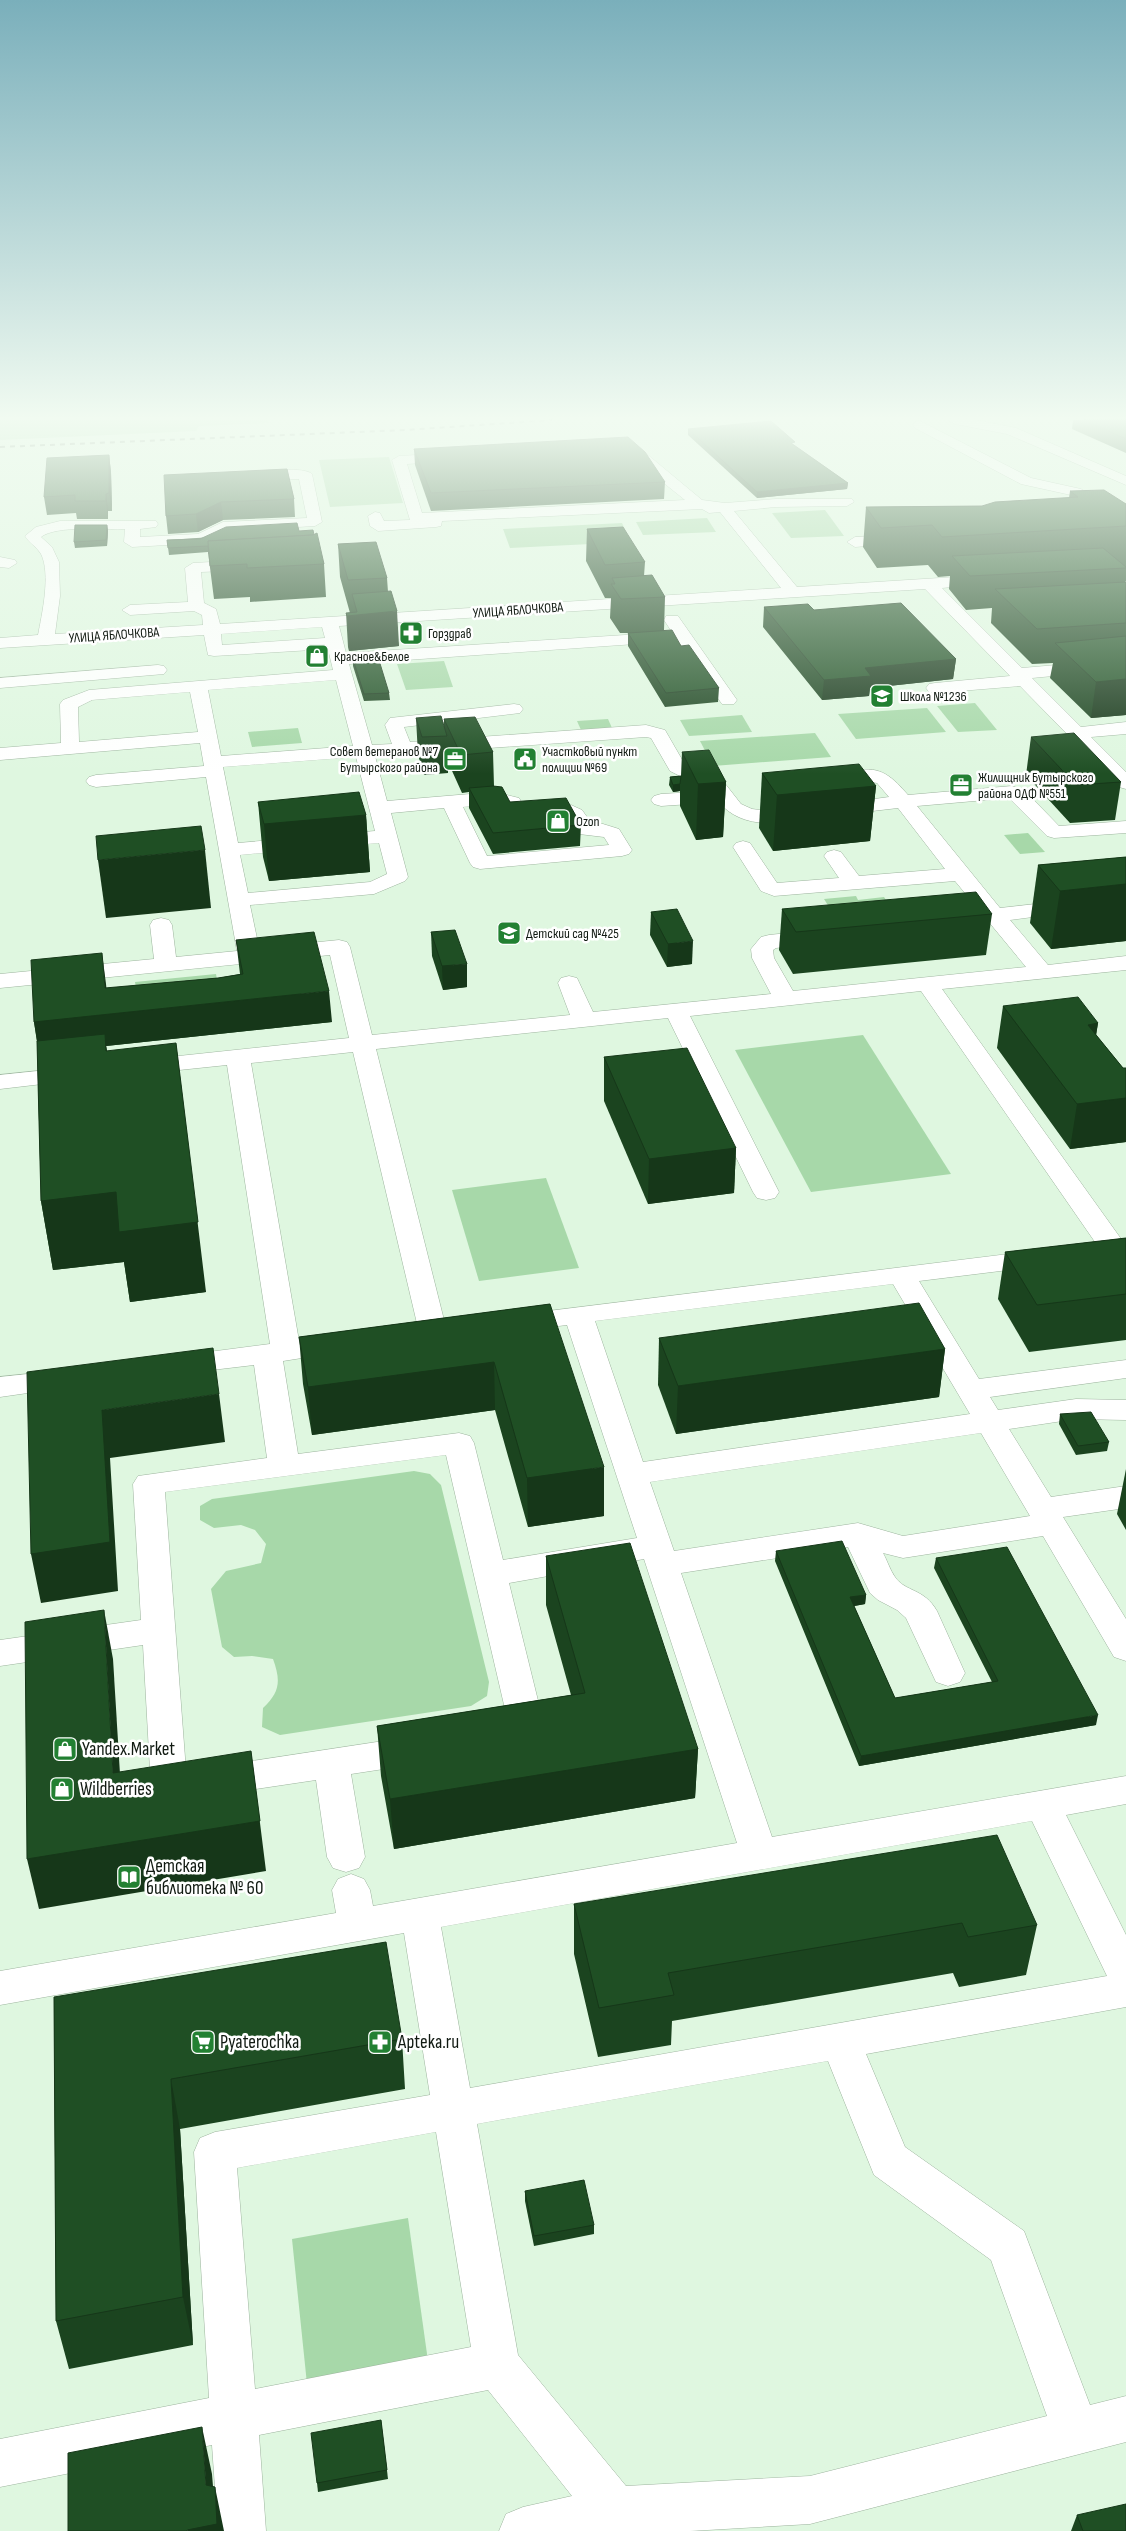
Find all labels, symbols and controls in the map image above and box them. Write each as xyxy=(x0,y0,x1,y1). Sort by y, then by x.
street label: УЛИЦА ЯБЛОЧКОВА xyxy=(472,598,565,622)
pharmacy icon: Горздрав xyxy=(398,620,424,646)
street label: УЛИЦА ЯБЛОЧКОВА xyxy=(68,623,161,647)
place label: Горздрав xyxy=(428,625,472,642)
shop icon: Красное&Белое xyxy=(304,643,330,669)
place label: Красное&Белое xyxy=(334,648,409,665)
school or university icon: Школа №1236 xyxy=(869,683,895,709)
place label: Школа №1236 xyxy=(900,688,967,705)
place label: Совет ветеранов №7 Бутырского района xyxy=(330,743,438,776)
place label: Участковый пункт полиции №69 xyxy=(542,743,637,776)
office icon: Совет ветеранов №7 Бутырского района xyxy=(442,746,468,772)
public building icon: Участковый пункт полиции №69 xyxy=(512,746,538,772)
place label: Жилищник Бутырского района ОДФ №551 xyxy=(978,769,1094,802)
office icon: Жилищник Бутырского района ОДФ №551 xyxy=(948,772,974,798)
shop icon: Ozon xyxy=(545,808,571,834)
place label: Ozon xyxy=(576,813,600,830)
school or university icon: Детский сад №425 xyxy=(496,920,522,946)
place label: Детский сад №425 xyxy=(526,925,619,942)
shop icon: Yandex.Market xyxy=(52,1736,78,1762)
place label: Yandex.Market xyxy=(82,1738,175,1761)
shop icon: Wildberries xyxy=(49,1776,75,1802)
place label: Wildberries xyxy=(80,1778,152,1801)
place label: Детская библиотека № 60 xyxy=(146,1855,263,1900)
library icon: Детская библиотека № 60 xyxy=(116,1864,142,1890)
supermarket icon: Pyaterochka xyxy=(190,2029,216,2055)
pharmacy icon: Apteka.ru xyxy=(367,2029,393,2055)
place label: Pyaterochka xyxy=(220,2031,299,2054)
place label: Apteka.ru xyxy=(397,2031,459,2054)

